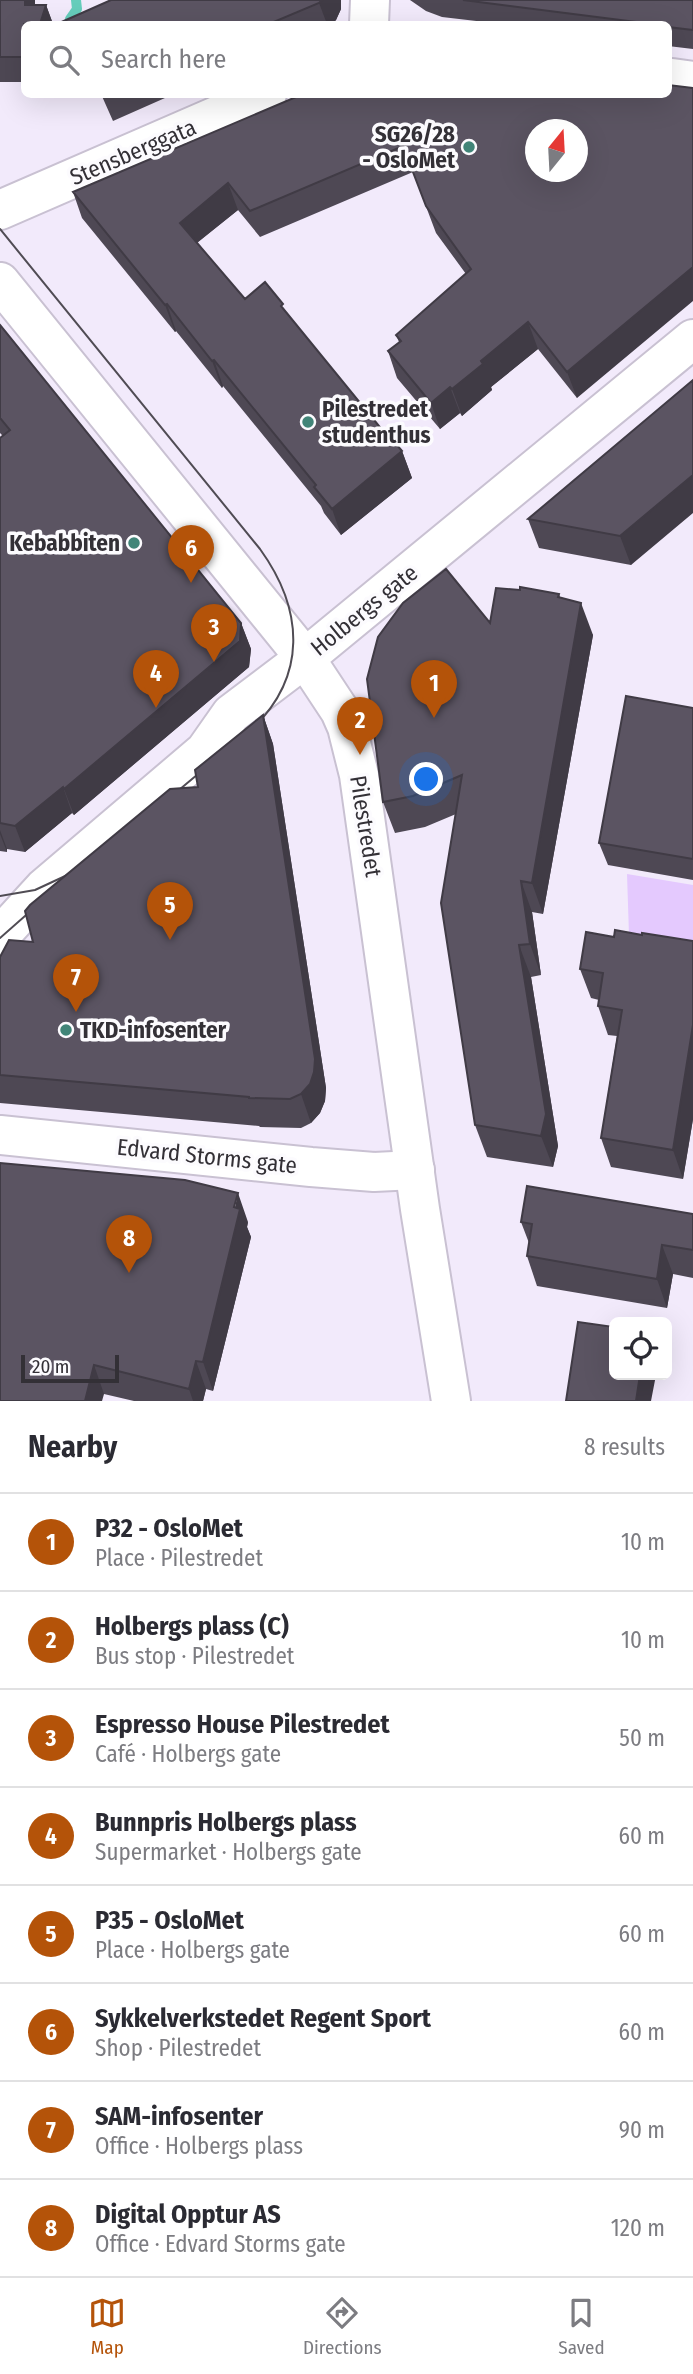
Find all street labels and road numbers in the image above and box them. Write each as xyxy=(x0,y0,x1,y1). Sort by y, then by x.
street label: Stensberggata xyxy=(66,113,200,191)
street label: Holbergs gate xyxy=(305,558,423,662)
street label: Pilestredet xyxy=(344,773,388,879)
street label: Edvard Storms gate xyxy=(116,1133,298,1179)

